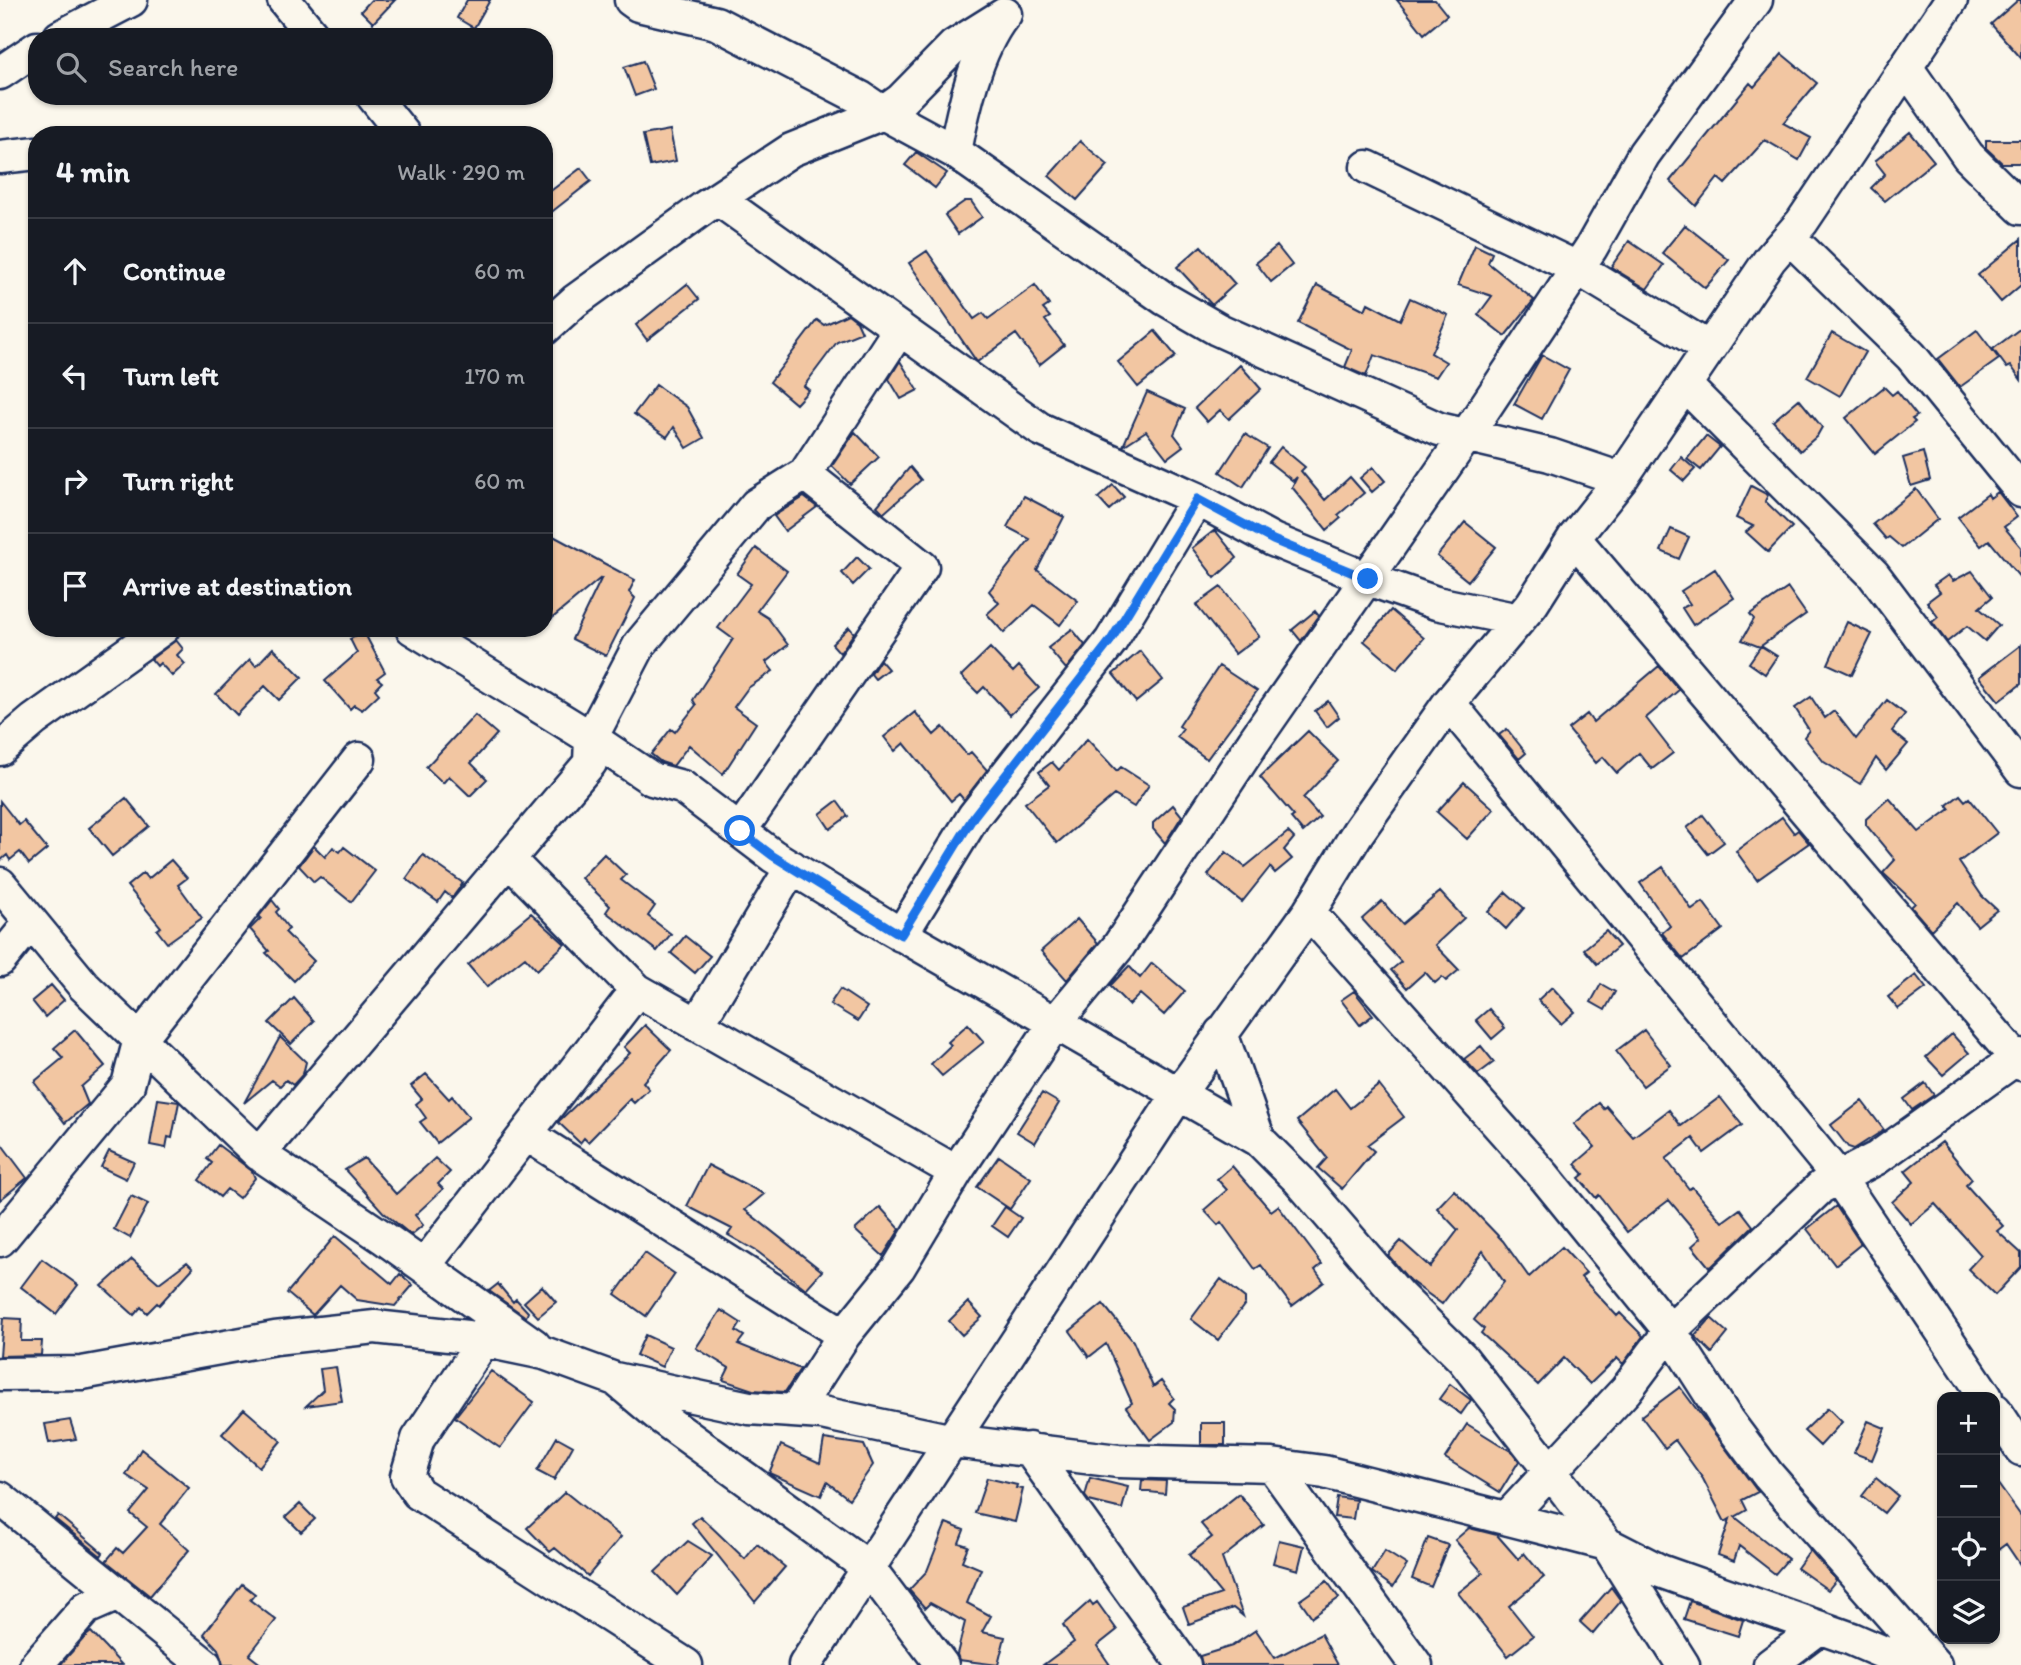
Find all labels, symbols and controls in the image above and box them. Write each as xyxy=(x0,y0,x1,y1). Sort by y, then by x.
search box xyxy=(28,28,553,105)
icon: search xyxy=(52,48,90,86)
text: Search here xyxy=(108,51,238,83)
text: 4 min xyxy=(56,153,130,190)
text: Walk · 290 m xyxy=(397,158,525,186)
icon: ahead xyxy=(56,252,94,290)
text: Continue xyxy=(123,255,226,287)
text: 60 m xyxy=(474,257,525,285)
icon: left xyxy=(56,357,94,395)
text: Turn left xyxy=(123,360,219,392)
text: 170 m xyxy=(464,362,525,390)
icon: right xyxy=(56,462,94,500)
text: Turn right xyxy=(123,465,234,497)
text: 60 m xyxy=(474,467,525,495)
route end xyxy=(1352,563,1383,594)
icon: arrive xyxy=(56,567,94,605)
text: Arrive at destination xyxy=(123,570,352,602)
route start xyxy=(724,815,755,846)
map controls xyxy=(1937,1392,2000,1644)
button: + xyxy=(1937,1392,2000,1455)
button: − xyxy=(1937,1455,2000,1518)
button: locate xyxy=(1937,1518,2000,1581)
button: layers xyxy=(1937,1581,2000,1644)

